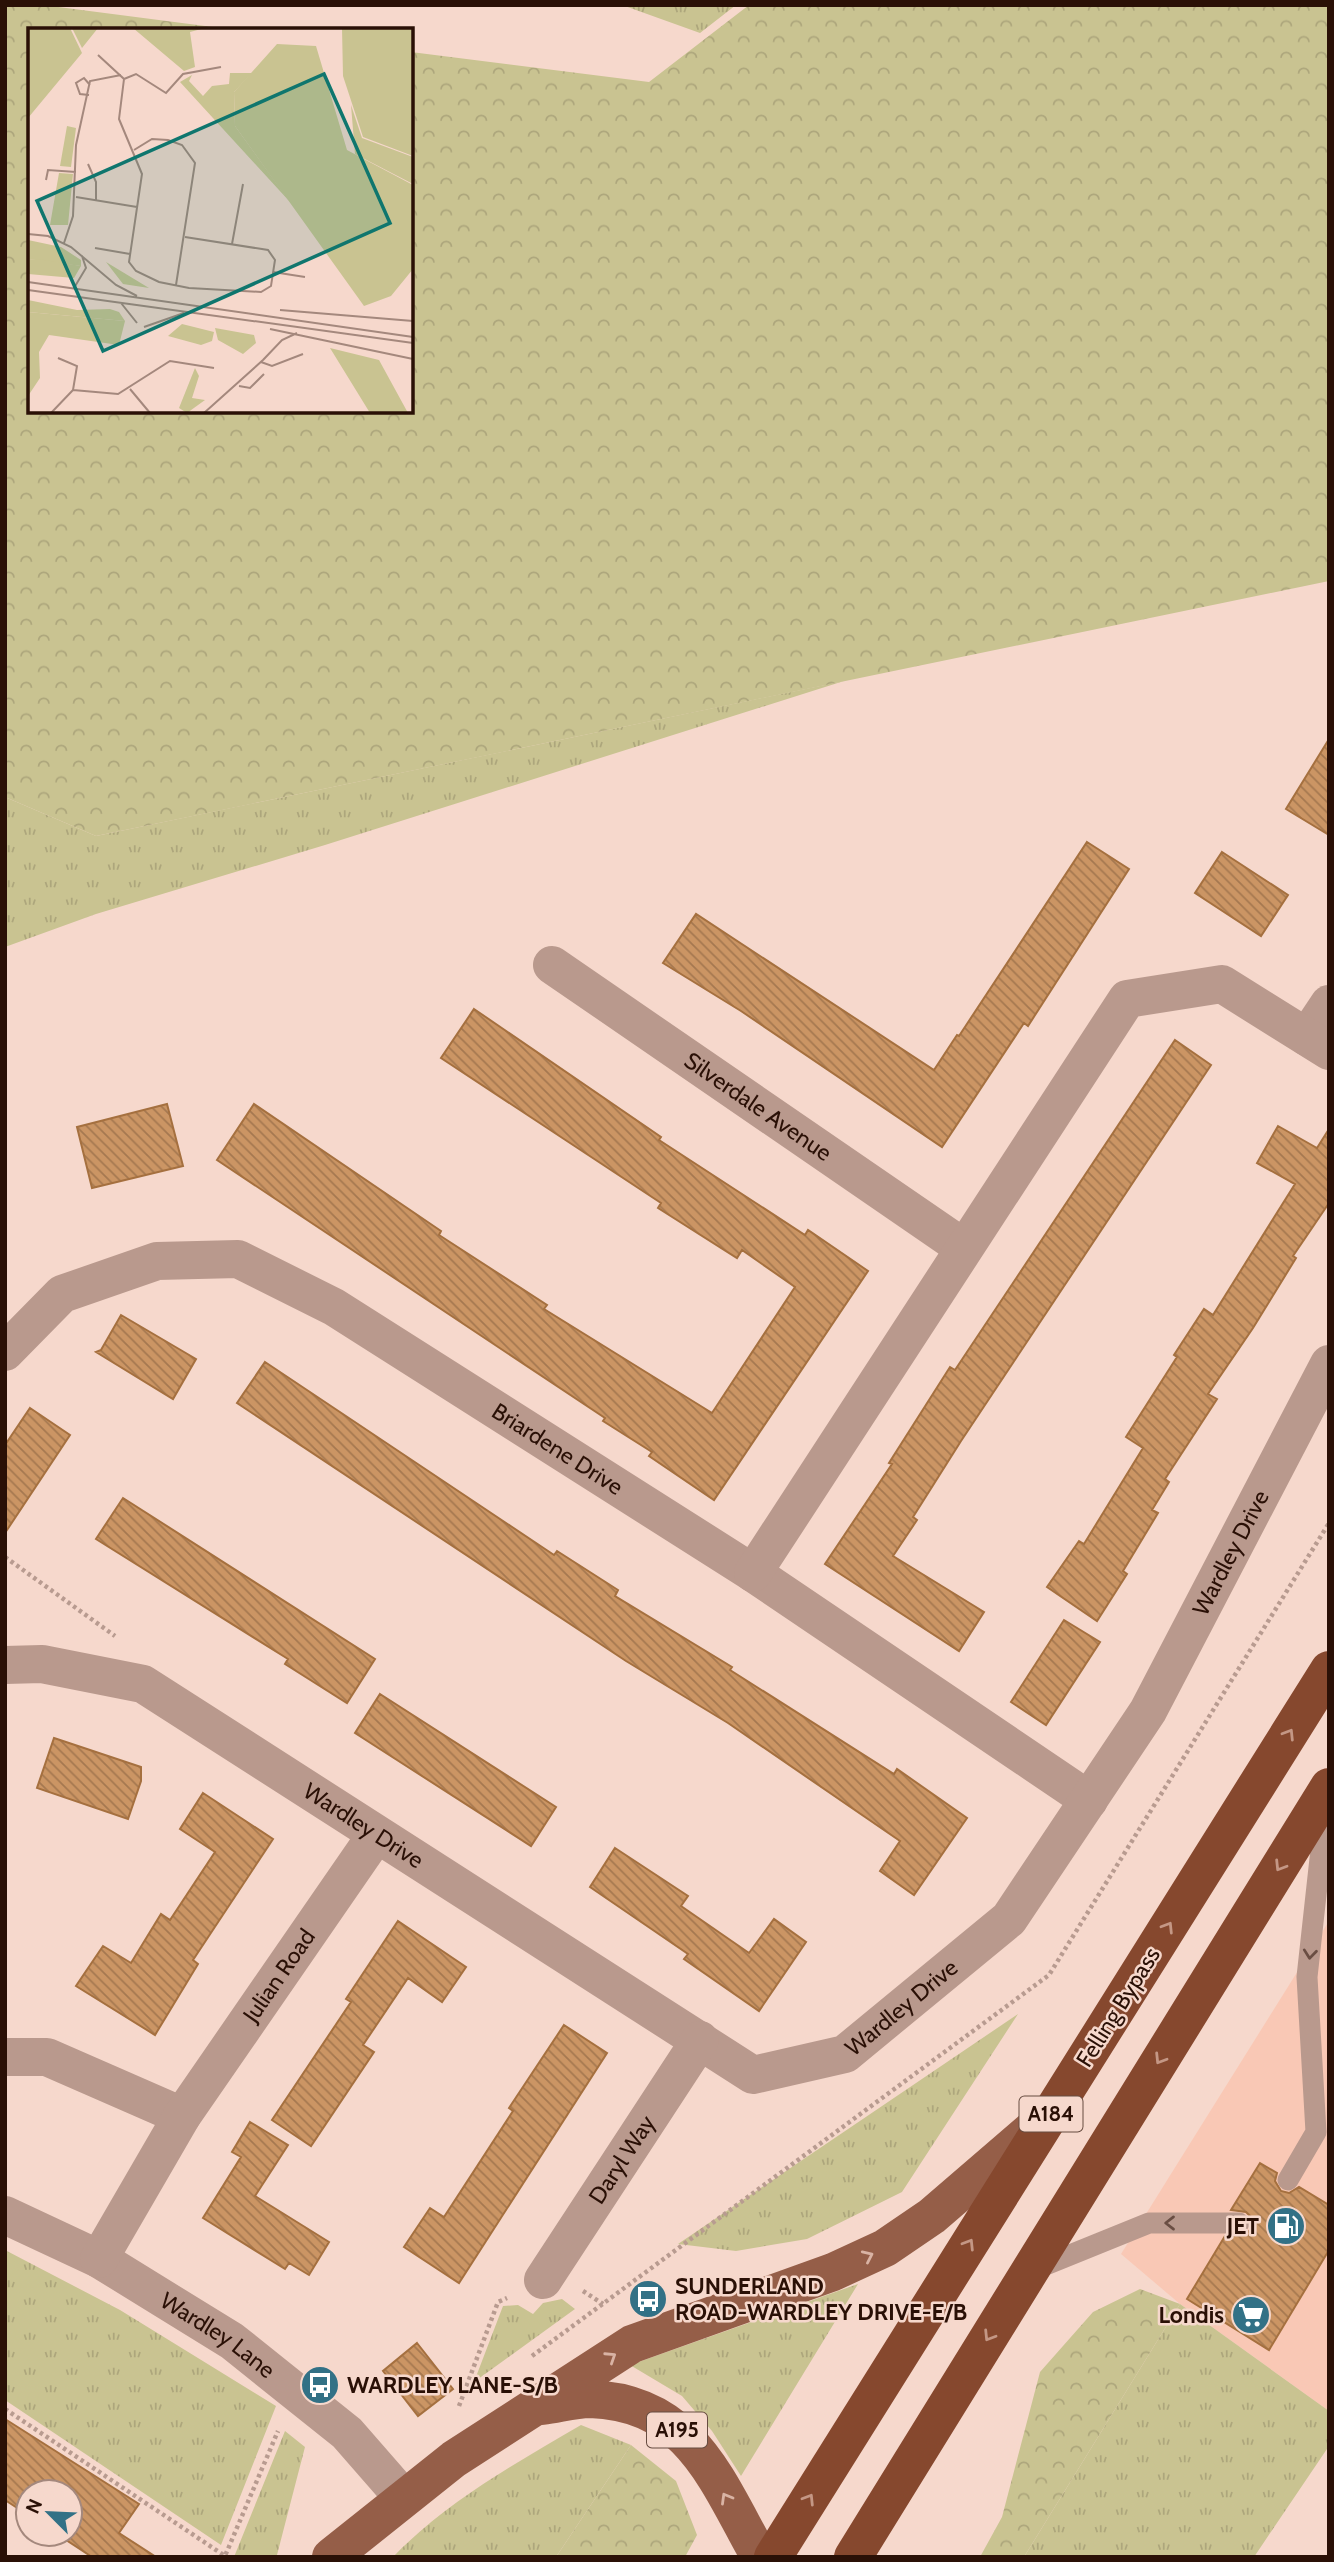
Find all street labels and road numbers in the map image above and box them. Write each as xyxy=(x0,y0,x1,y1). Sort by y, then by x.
street label: Silverdale Avenue xyxy=(679,1046,837,1167)
street label: Briardene Drive xyxy=(487,1397,628,1501)
street label: Wardley Drive xyxy=(1186,1485,1275,1620)
street label: Wardley Drive xyxy=(298,1777,429,1874)
street label: Julian Road xyxy=(236,1924,321,2028)
street label: Felling Bypass xyxy=(1070,1942,1166,2072)
street label: Wardley Drive xyxy=(840,1953,963,2062)
road number: A184 xyxy=(1020,2096,1082,2132)
street label: Daryl Way xyxy=(583,2110,661,2209)
street label: Wardley Lane xyxy=(155,2286,281,2384)
road number: A195 xyxy=(647,2412,707,2448)

